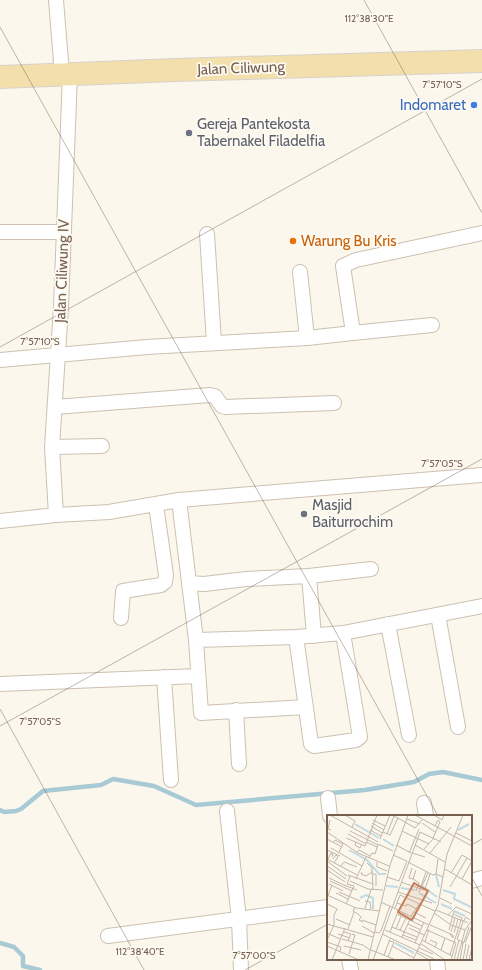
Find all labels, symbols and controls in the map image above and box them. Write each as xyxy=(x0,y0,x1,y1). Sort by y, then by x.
text: 112°38'30"E xyxy=(344,12,394,25)
street label: Jalan Ciliwung xyxy=(196,57,286,79)
text: 7°57'10"S xyxy=(422,78,462,91)
place label: Indomaret xyxy=(400,96,466,114)
marker: Indomaret xyxy=(469,100,479,110)
place label: Gereja Pantekosta Tabernakel Filadelfia xyxy=(197,115,326,150)
marker: Gereja Pantekosta Tabernakel Filadelfia xyxy=(184,128,194,138)
street label: Jalan Ciliwung IV xyxy=(51,218,73,324)
place label: Warung Bu Kris xyxy=(301,232,396,250)
marker: Warung Bu Kris xyxy=(288,236,298,246)
text: 7°57'10"S xyxy=(20,335,60,348)
text: 7°57'05"S xyxy=(421,457,463,470)
place label: Masjid Baiturrochim xyxy=(312,496,393,531)
marker: Masjid Baiturrochim xyxy=(299,509,309,519)
text: 7°57'05"S xyxy=(19,715,61,728)
inset map xyxy=(327,815,472,960)
text: 112°38'40"E xyxy=(115,945,165,958)
text: 7°57'00"S xyxy=(232,949,276,962)

